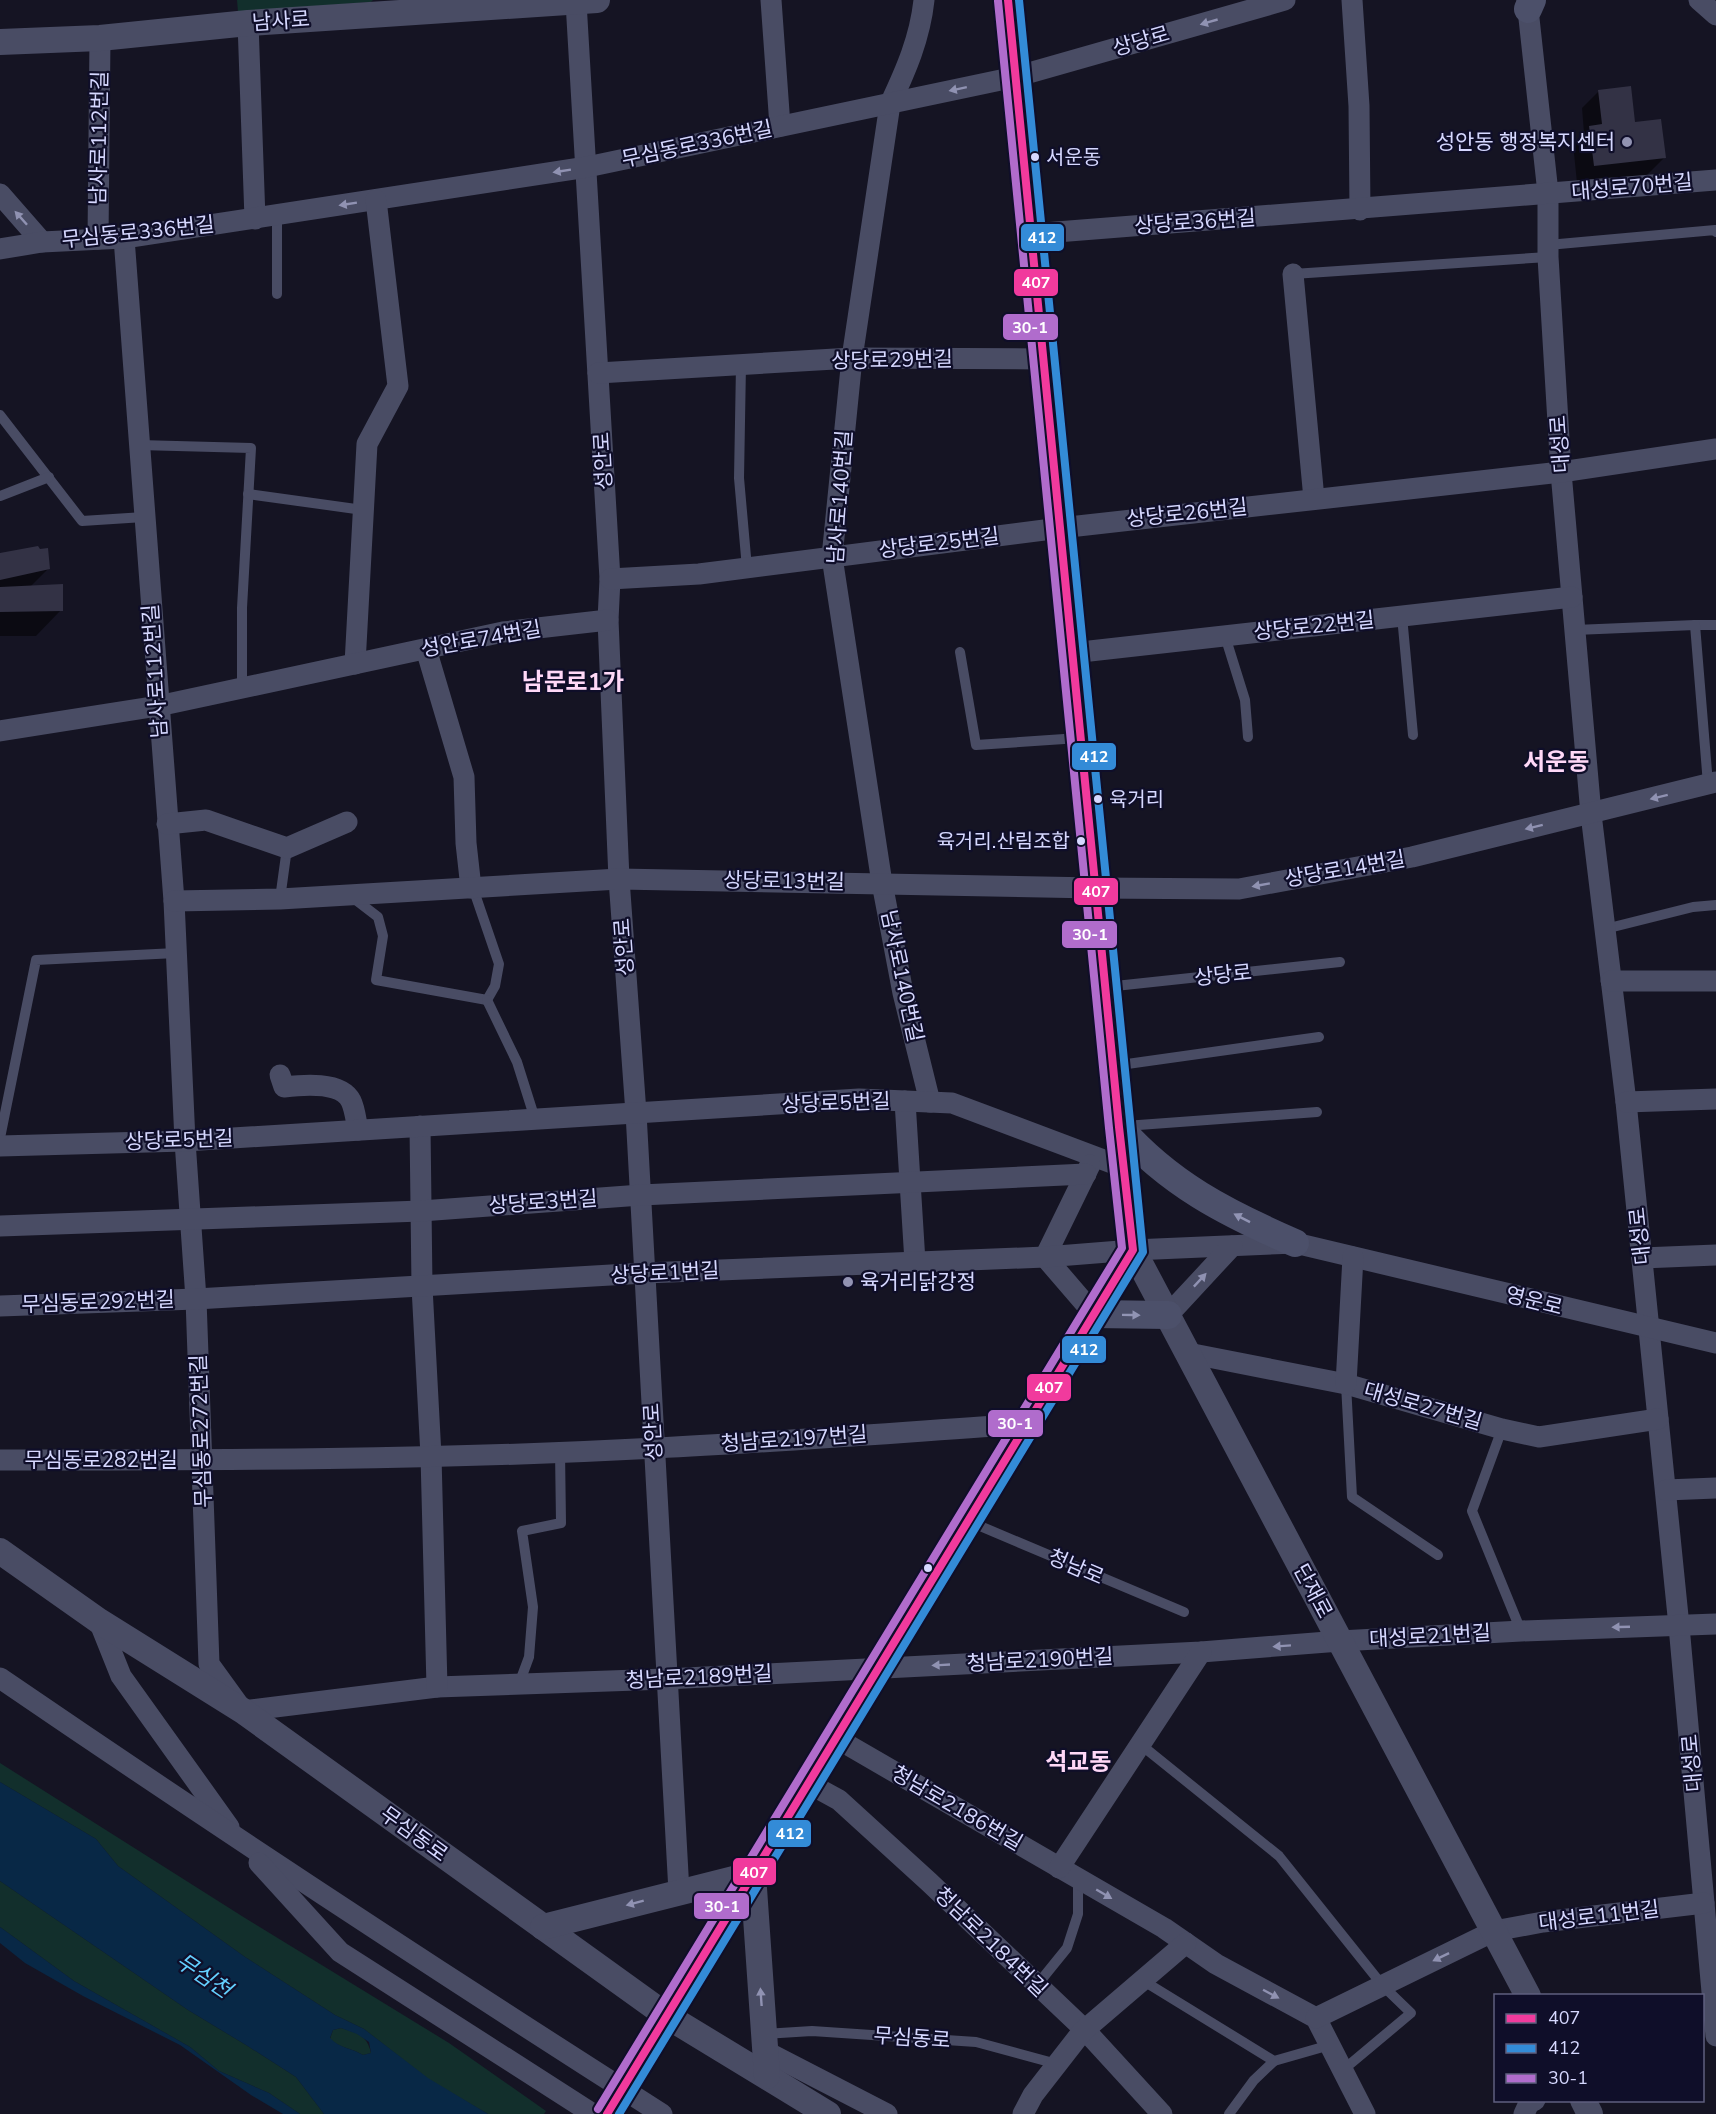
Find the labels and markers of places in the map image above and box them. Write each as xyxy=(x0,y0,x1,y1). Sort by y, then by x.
place label: 성안동 행정복지센터 xyxy=(1436,128,1615,156)
marker: 성안동 행정복지센터 xyxy=(1620,135,1634,149)
place label: 서운동 xyxy=(1046,144,1101,171)
marker: 서운동 xyxy=(1029,151,1041,163)
place label: 육거리 xyxy=(1109,786,1164,813)
marker: 육거리 xyxy=(1092,793,1104,805)
place label: 육거리.산림조합 xyxy=(937,828,1070,855)
marker: 육거리.산림조합 xyxy=(1075,835,1087,847)
place label: 육거리닭강정 xyxy=(860,1268,976,1296)
marker: 육거리닭강정 xyxy=(841,1275,855,1289)
unlabelled marker xyxy=(922,1562,934,1574)

